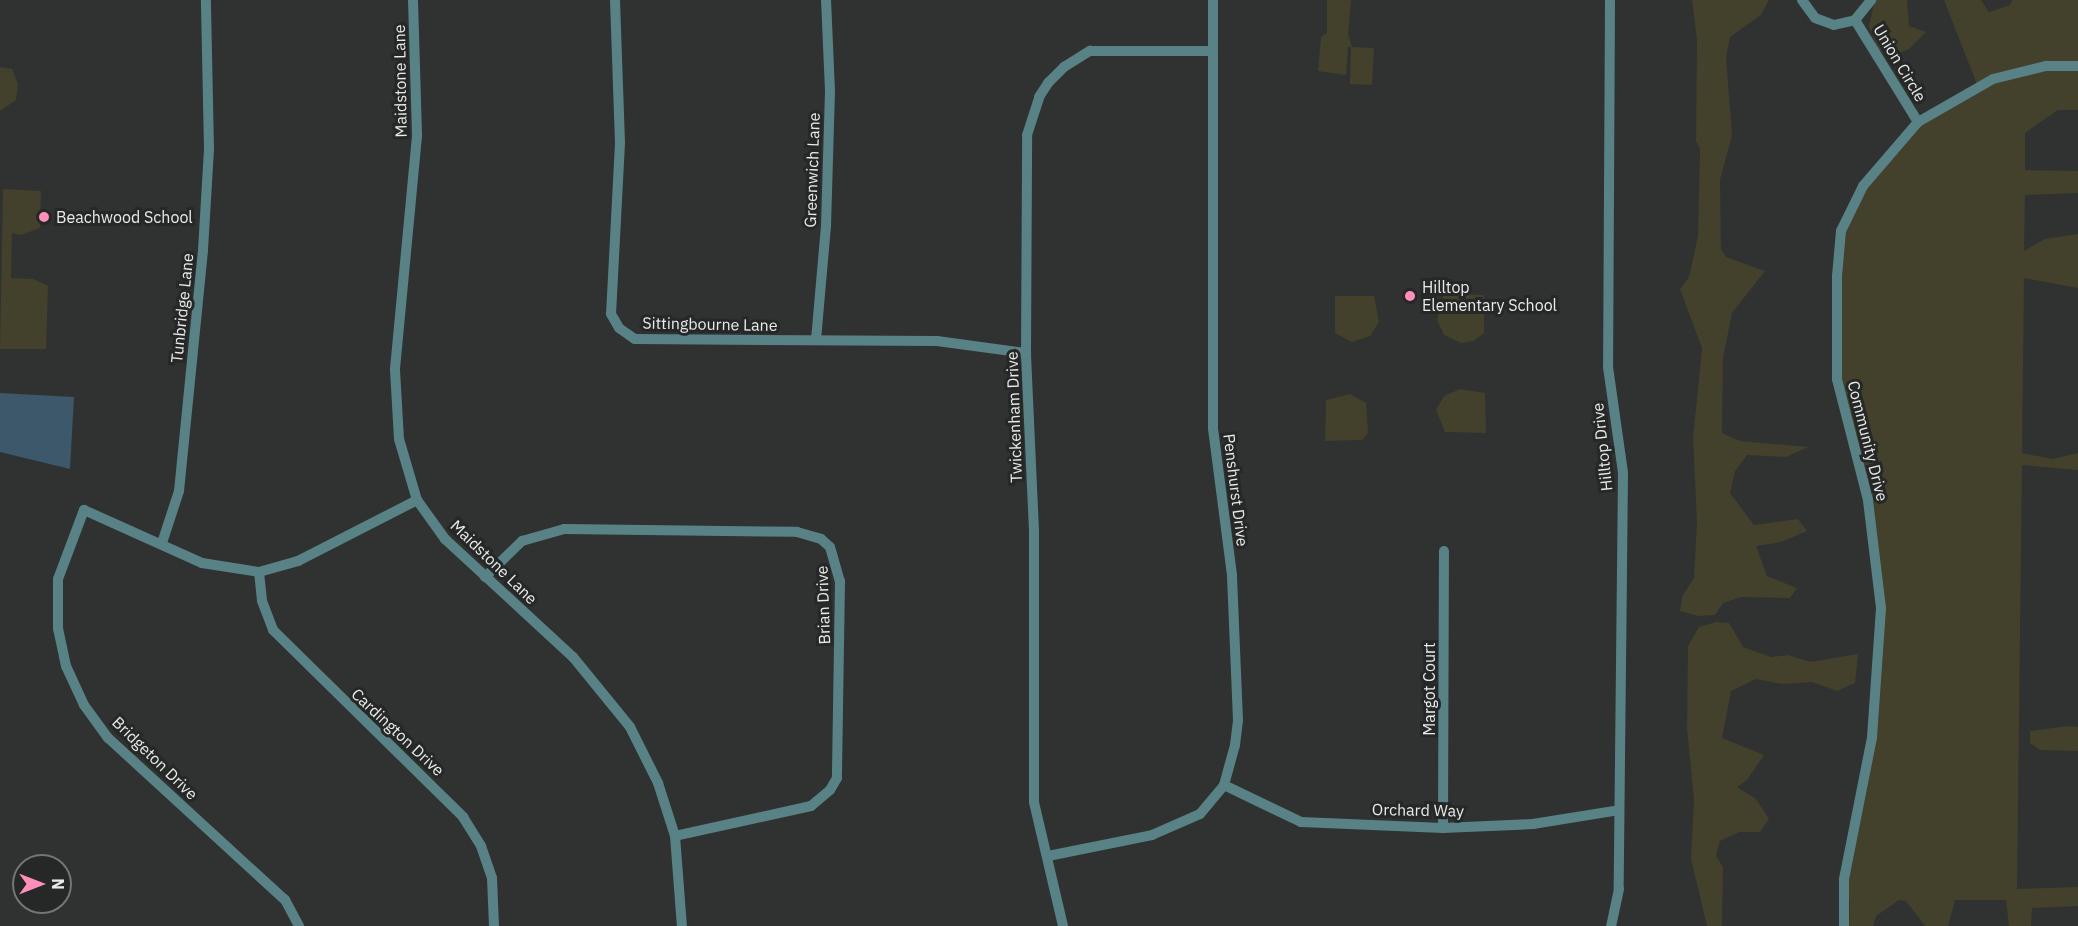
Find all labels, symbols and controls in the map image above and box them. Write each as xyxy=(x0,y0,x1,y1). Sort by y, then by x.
street label: Union Circle xyxy=(1869,21,1931,105)
street label: Maidstone Lane xyxy=(389,24,411,138)
street label: Greenwich Lane xyxy=(800,112,824,228)
place label: Beachwood School xyxy=(56,207,193,227)
marker: Beachwood School xyxy=(37,210,51,224)
street label: Tunbridge Lane xyxy=(167,252,197,364)
place label: Hilltop Elementary School xyxy=(1422,277,1557,315)
marker: Hilltop Elementary School xyxy=(1403,289,1417,303)
street label: Sittingbourne Lane xyxy=(642,313,778,335)
street label: Twickenham Drive xyxy=(1002,351,1026,483)
street label: Community Drive xyxy=(1844,379,1892,503)
street label: Hilltop Drive xyxy=(1588,402,1616,492)
street label: Penshurst Drive xyxy=(1220,433,1252,547)
street label: Maidstone Lane xyxy=(447,516,541,608)
street label: Brian Drive xyxy=(812,565,834,645)
street label: Margot Court xyxy=(1419,642,1439,736)
street label: Cardington Drive xyxy=(348,684,448,780)
street label: Bridgeton Drive xyxy=(108,712,202,804)
street label: Orchard Way xyxy=(1372,800,1464,820)
north arrow xyxy=(12,854,72,914)
text: N xyxy=(48,878,68,890)

